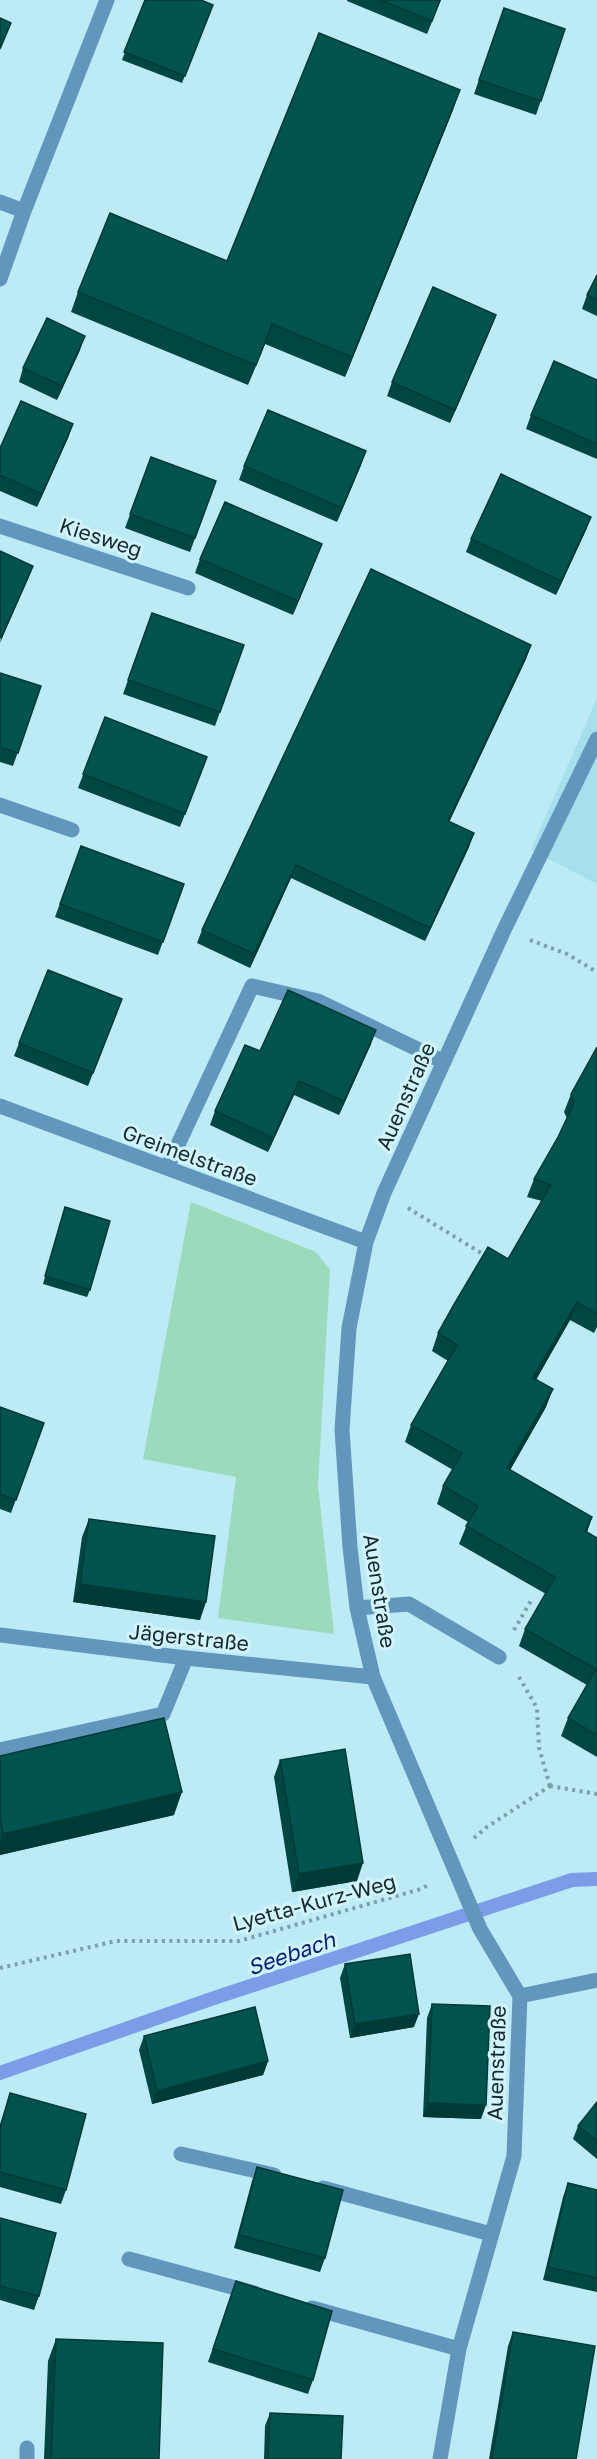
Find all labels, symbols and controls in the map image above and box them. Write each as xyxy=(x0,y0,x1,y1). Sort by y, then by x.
street label: Kiesweg xyxy=(56,511,146,563)
street label: Auenstraße xyxy=(370,1038,440,1154)
street label: Greimelstraße xyxy=(119,1119,261,1191)
street label: Auenstraße xyxy=(358,1532,402,1650)
street label: Jägerstraße xyxy=(128,1618,250,1656)
street label: Lyetta-Kurz-Weg xyxy=(229,1868,399,1936)
water label: Seebach xyxy=(244,1925,340,1981)
street label: Auenstraße xyxy=(481,2005,511,2121)

